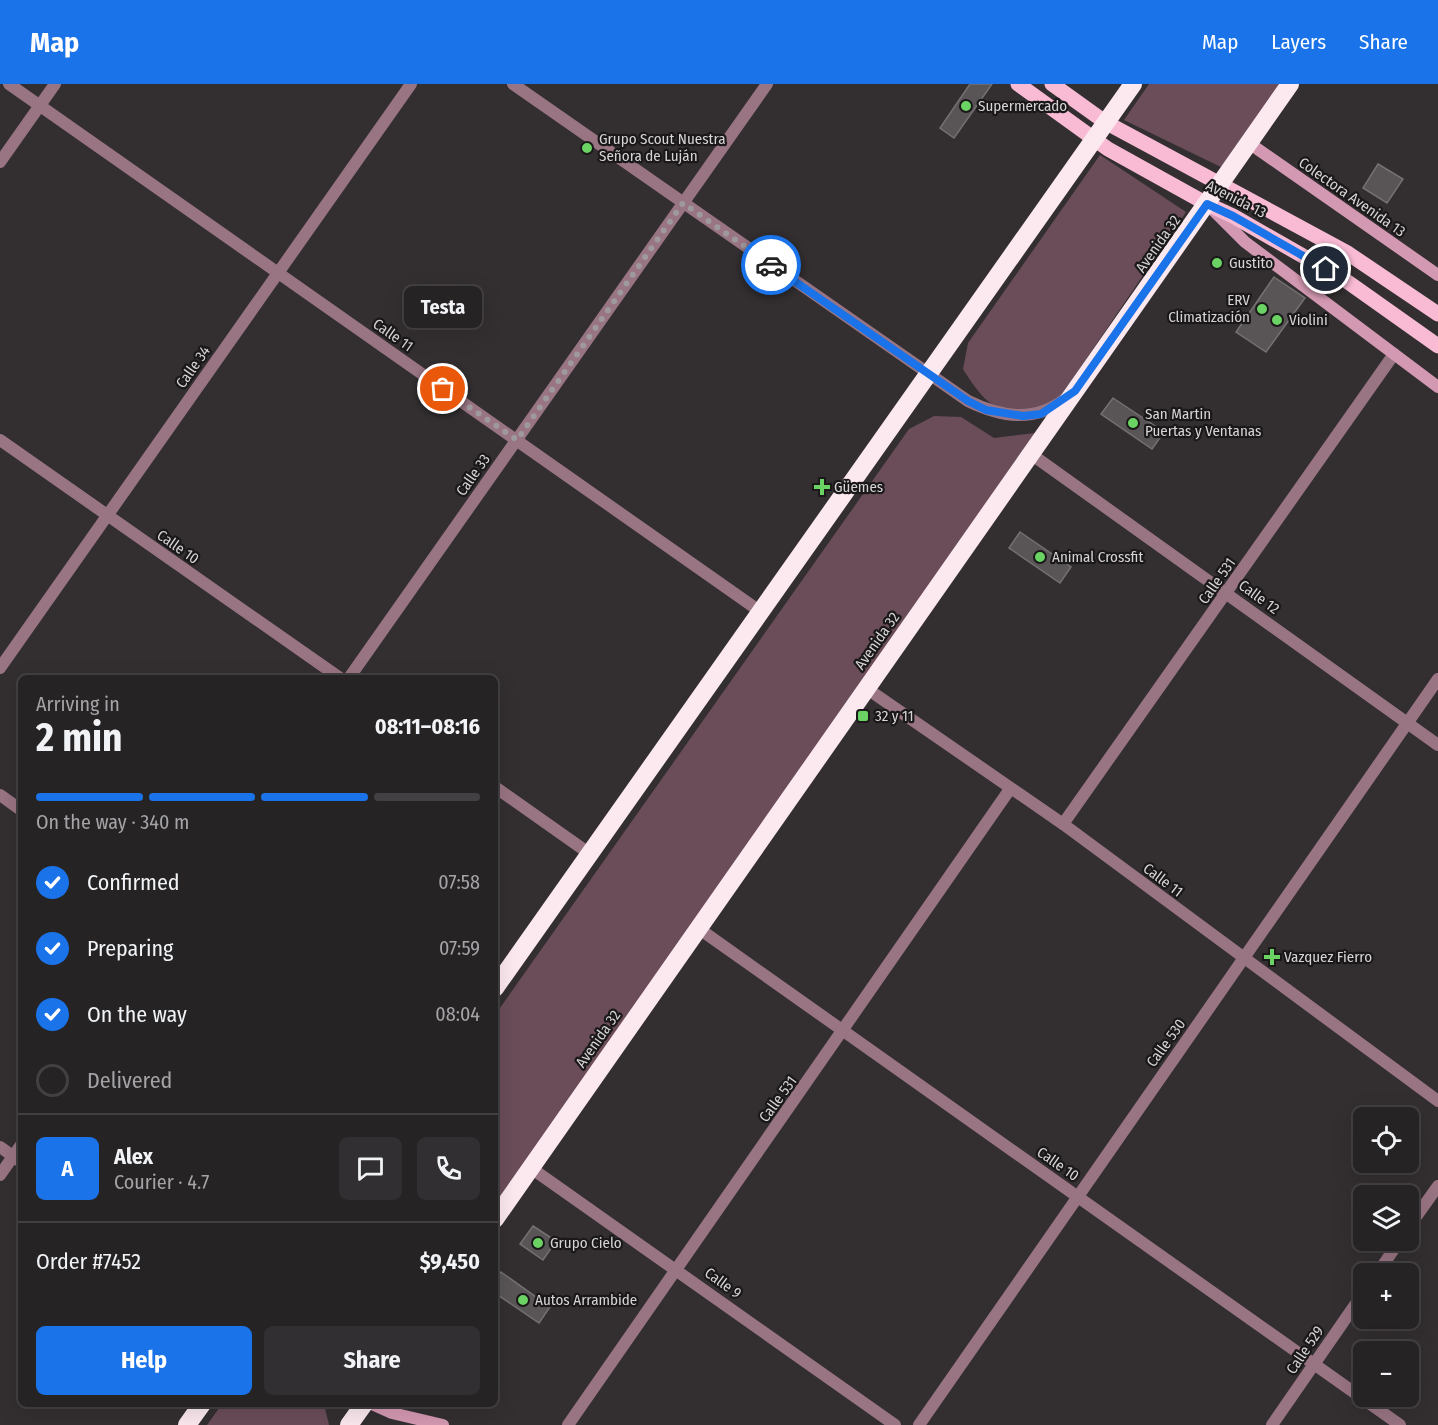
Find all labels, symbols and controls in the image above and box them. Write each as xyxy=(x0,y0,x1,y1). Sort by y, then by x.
text: Map xyxy=(30,26,79,59)
text: Map xyxy=(1202,29,1238,55)
text: Layers xyxy=(1271,29,1326,55)
text: Share xyxy=(1359,29,1408,55)
place label: Supermercado xyxy=(978,97,1067,115)
marker: Supermercado xyxy=(959,99,973,113)
place label: Grupo Scout Nuestra Señora de Luján xyxy=(599,130,726,165)
marker: Grupo Scout Nuestra Señora de Luján xyxy=(580,141,594,155)
street label: Colectora Avenida 13 xyxy=(1295,153,1409,241)
street label: Avenida 13 xyxy=(1203,176,1269,222)
street label: Avenida 32 xyxy=(1132,212,1184,276)
courier xyxy=(741,235,801,295)
pin xyxy=(1300,243,1351,294)
icon: car xyxy=(755,249,788,282)
icon: home xyxy=(1309,252,1342,285)
place label: Gustito xyxy=(1229,254,1273,272)
marker: Gustito xyxy=(1210,256,1224,270)
callout: Testa xyxy=(404,287,482,329)
place label: ERV Climatización xyxy=(1168,291,1250,326)
text: Testa xyxy=(421,295,465,319)
marker: ERV Climatización xyxy=(1255,302,1269,316)
place label: Violini xyxy=(1289,311,1328,329)
marker: Violini xyxy=(1270,313,1284,327)
street label: Calle 11 xyxy=(369,315,417,355)
street label: Calle 34 xyxy=(172,342,214,392)
pin xyxy=(417,363,468,414)
icon: bag xyxy=(426,372,459,405)
place label: San Martin Puertas y Ventanas xyxy=(1145,405,1261,440)
marker: San Martin Puertas y Ventanas xyxy=(1126,416,1140,430)
street label: Calle 33 xyxy=(452,450,494,499)
place label: Güemes xyxy=(834,478,883,496)
marker: Güemes xyxy=(815,480,829,494)
street label: Calle 10 xyxy=(154,526,202,568)
place label: Animal Crossfit xyxy=(1052,548,1143,566)
marker: Animal Crossfit xyxy=(1033,550,1047,564)
street label: Calle 531 xyxy=(1195,554,1239,608)
street label: Calle 12 xyxy=(1235,576,1283,618)
street label: Avenida 32 xyxy=(851,609,903,673)
text: Arriving in xyxy=(36,692,120,716)
place label: 32 y 11 xyxy=(875,707,914,725)
marker: 32 y 11 xyxy=(856,709,870,723)
text: 08:11–08:16 xyxy=(375,713,480,740)
text: 2 min xyxy=(36,715,122,761)
text: On the way · 340 m xyxy=(36,810,189,834)
street label: Calle 11 xyxy=(1140,859,1186,901)
icon: check xyxy=(36,866,69,899)
text: Confirmed xyxy=(87,869,180,896)
text: 07:58 xyxy=(438,870,480,894)
icon: check xyxy=(36,932,69,965)
text: Preparing xyxy=(87,935,173,962)
text: 07:59 xyxy=(439,936,480,960)
place label: Vazquez Fierro xyxy=(1284,948,1372,966)
marker: Vazquez Fierro xyxy=(1265,950,1279,964)
icon: check xyxy=(36,998,69,1031)
text: On the way xyxy=(87,1001,187,1028)
text: 08:04 xyxy=(435,1002,480,1026)
street label: Avenida 32 xyxy=(572,1007,624,1071)
street label: Calle 530 xyxy=(1143,1016,1189,1070)
text: Delivered xyxy=(87,1067,172,1094)
street label: Calle 531 xyxy=(755,1072,801,1126)
map controls xyxy=(1353,1107,1419,1407)
button: locate xyxy=(1353,1107,1419,1173)
button: chat xyxy=(339,1137,402,1200)
button: phone xyxy=(417,1137,480,1200)
text: Alex xyxy=(114,1143,153,1170)
street label: Calle 10 xyxy=(1034,1143,1082,1185)
text: A xyxy=(62,1155,73,1182)
text: Courier · 4.7 xyxy=(114,1170,209,1194)
button: layers xyxy=(1353,1185,1419,1251)
place label: Grupo Cielo xyxy=(550,1234,622,1252)
marker: Grupo Cielo xyxy=(531,1236,545,1250)
text: Order #7452 xyxy=(36,1248,141,1275)
text: $9,450 xyxy=(420,1248,480,1275)
button: + xyxy=(1353,1263,1419,1329)
street label: Calle 9 xyxy=(701,1264,745,1302)
place label: Autos Arrambide xyxy=(535,1291,637,1309)
marker: Autos Arrambide xyxy=(516,1293,530,1307)
street label: Calle 529 xyxy=(1282,1323,1328,1377)
button: Help xyxy=(36,1326,252,1395)
button: Share xyxy=(264,1326,480,1395)
button: − xyxy=(1353,1341,1419,1407)

